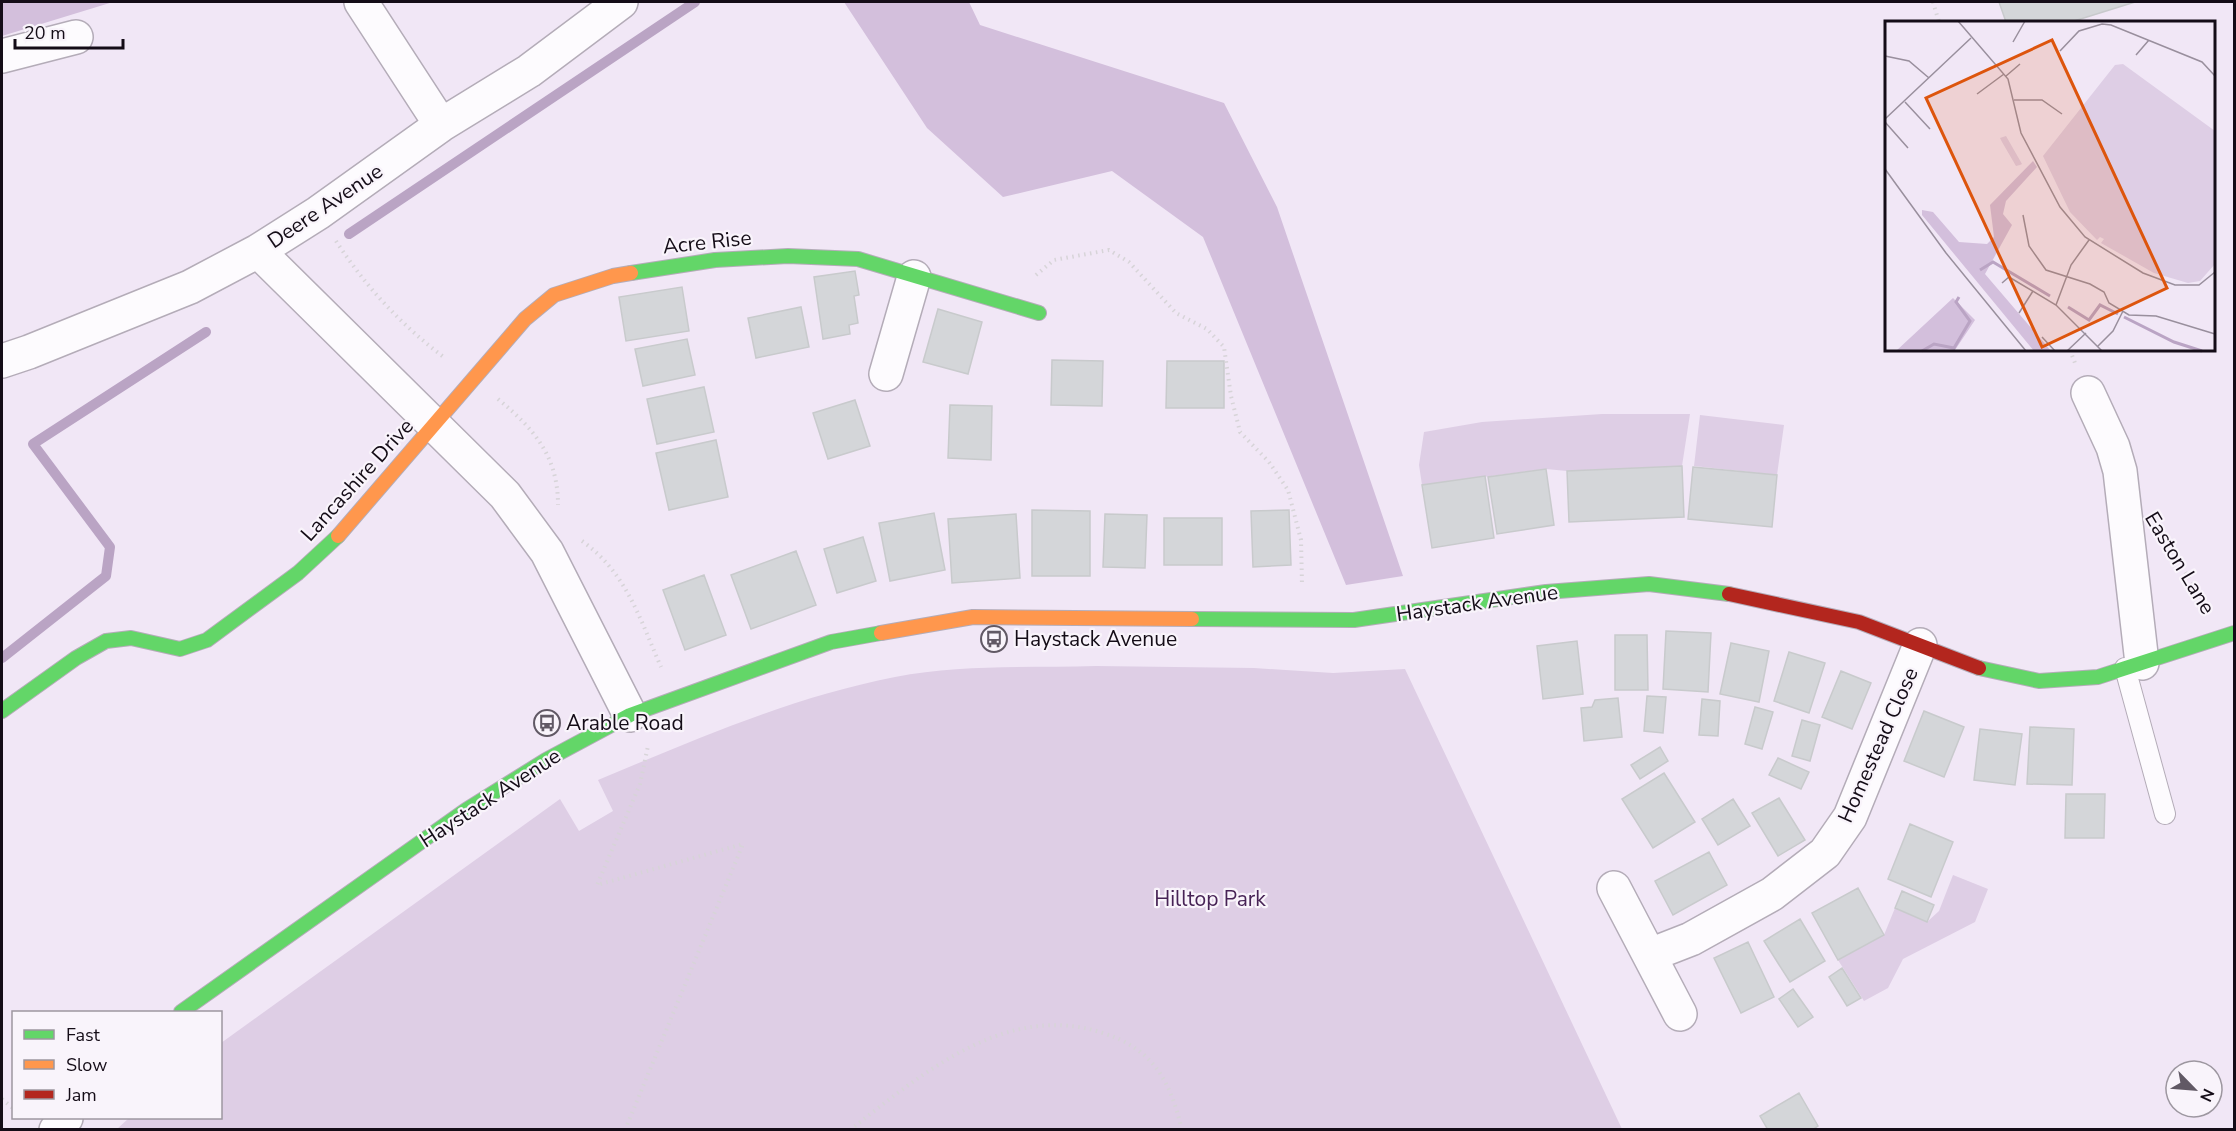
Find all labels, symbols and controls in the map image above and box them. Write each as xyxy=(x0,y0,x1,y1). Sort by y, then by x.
scale bar xyxy=(15,12,123,50)
text: 20 m xyxy=(24,21,66,45)
inset map xyxy=(1885,21,2215,351)
street label: Deere Avenue xyxy=(262,157,388,255)
street label: Acre Rise xyxy=(661,223,753,261)
street label: Lancashire Drive xyxy=(294,413,420,547)
street label: Easton Lane xyxy=(2138,506,2222,620)
street label: Haystack Avenue xyxy=(1394,578,1560,628)
bus stop icon: Haystack Avenue xyxy=(979,624,1009,654)
place label: Haystack Avenue xyxy=(1014,625,1177,653)
street label: Homestead Close xyxy=(1831,663,1925,827)
bus stop icon: Arable Road xyxy=(532,708,562,738)
place label: Arable Road xyxy=(566,709,684,737)
street label: Haystack Avenue xyxy=(414,742,566,854)
park label: Hilltop Park xyxy=(1154,885,1266,913)
legend xyxy=(12,1011,222,1119)
text: Fast xyxy=(66,1023,101,1047)
text: Slow xyxy=(66,1053,107,1077)
north arrow xyxy=(2164,1059,2224,1119)
text: Jam xyxy=(65,1083,97,1107)
text: N xyxy=(2194,1085,2219,1105)

